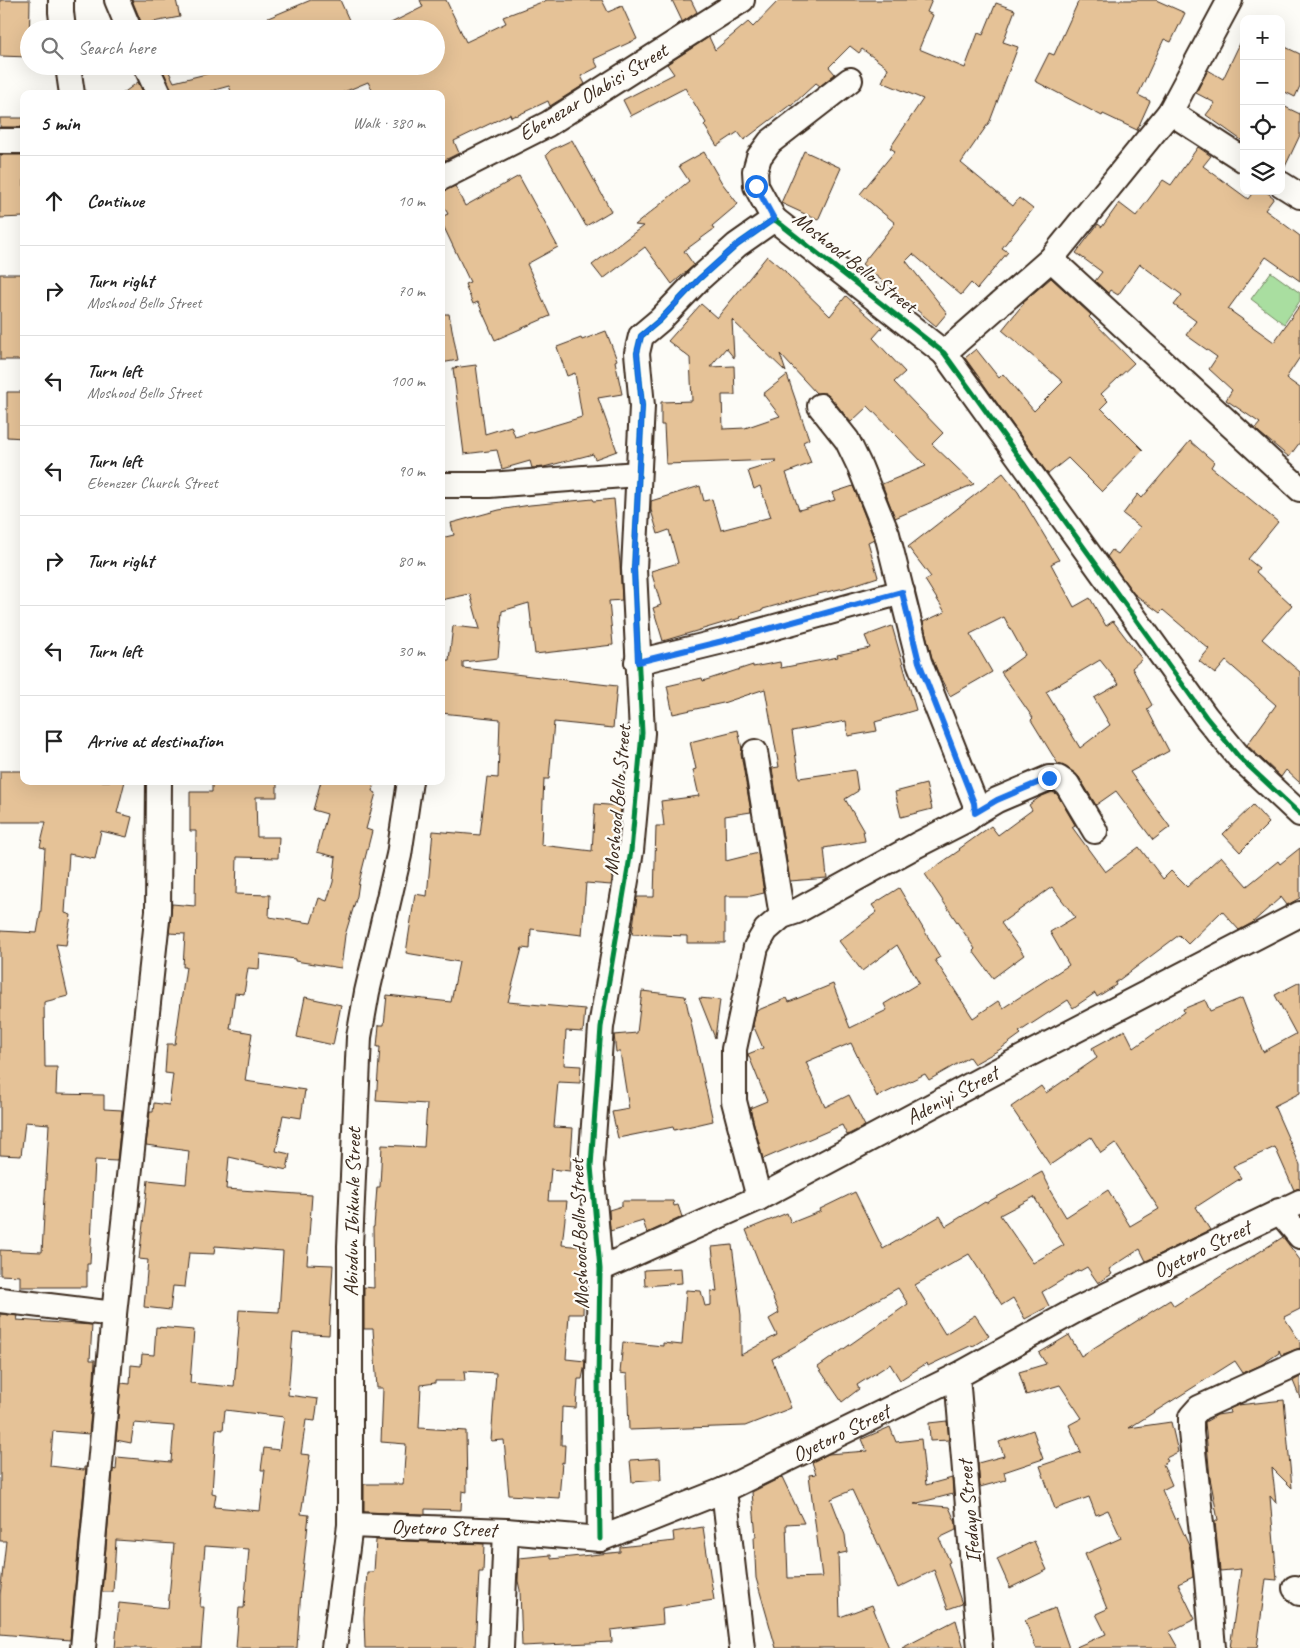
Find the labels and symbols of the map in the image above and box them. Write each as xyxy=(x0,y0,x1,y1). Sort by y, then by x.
street label: Ebenezar Olabisi Street xyxy=(514,36,674,147)
route start xyxy=(745,175,768,198)
street label: Moshood Bello Street xyxy=(788,205,924,320)
street label: Moshood Bello Street xyxy=(598,722,637,876)
route end xyxy=(1038,767,1061,790)
street label: Adeniyi Street xyxy=(901,1058,1005,1130)
street label: Abiodun Ibikunle Street xyxy=(338,1125,367,1297)
street label: Moshood Bello Street xyxy=(563,1156,595,1310)
street label: Oyetoro Street xyxy=(1149,1213,1258,1284)
street label: Oyetoro Street xyxy=(788,1397,897,1468)
street label: Ifedayo Street xyxy=(951,1456,986,1565)
street label: Oyetoro Street xyxy=(391,1513,500,1543)

